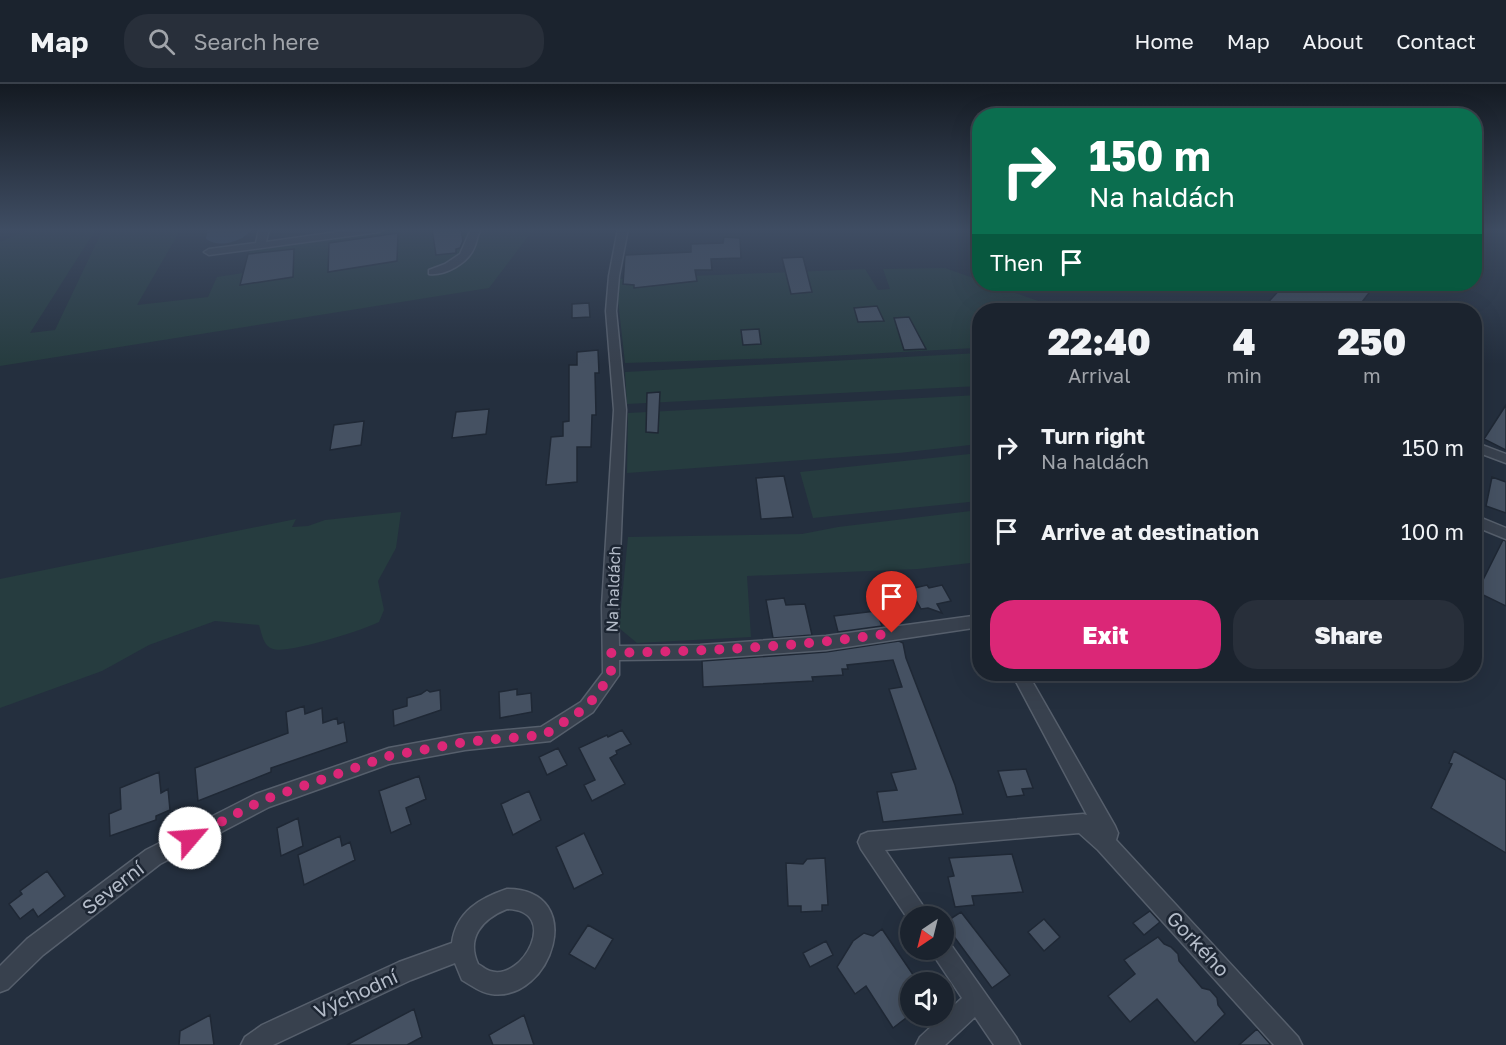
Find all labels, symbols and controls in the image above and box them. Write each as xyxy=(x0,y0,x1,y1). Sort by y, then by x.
search box xyxy=(124,14,544,68)
text: Map xyxy=(30,25,88,58)
icon: search xyxy=(145,25,178,58)
text: Search here xyxy=(193,28,319,55)
text: Home xyxy=(1134,28,1194,54)
text: Map xyxy=(1227,28,1270,54)
text: About xyxy=(1303,28,1363,54)
text: Contact xyxy=(1396,28,1476,54)
text: 150 m xyxy=(1089,130,1211,180)
icon: right xyxy=(990,132,1068,210)
text: Na haldách xyxy=(1089,181,1235,213)
icon: arrive xyxy=(1055,246,1088,279)
text: Then xyxy=(990,249,1043,276)
text: 22:40 xyxy=(1048,320,1151,363)
text: 4 xyxy=(1233,320,1256,363)
text: 250 xyxy=(1338,320,1406,363)
text: Arrival xyxy=(1068,363,1131,387)
text: min xyxy=(1226,363,1262,387)
text: m xyxy=(1363,363,1381,387)
text: Turn right xyxy=(1041,422,1145,449)
icon: right xyxy=(990,431,1023,464)
text: 150 m xyxy=(1402,434,1464,461)
text: Na haldách xyxy=(1041,449,1149,473)
icon: arrive xyxy=(990,515,1023,548)
text: Arrive at destination xyxy=(1041,518,1259,545)
text: 100 m xyxy=(1401,518,1464,545)
street label: Na haldách xyxy=(601,545,625,633)
pin xyxy=(866,571,917,633)
icon: arrive xyxy=(875,580,908,613)
button: Exit xyxy=(990,600,1221,669)
button: Share xyxy=(1233,600,1464,669)
position arrow xyxy=(158,806,222,870)
street label: Severní xyxy=(77,855,149,919)
north arrow xyxy=(900,906,954,960)
map controls xyxy=(900,906,954,1026)
street label: Gorkého xyxy=(1162,906,1235,981)
street label: Východní xyxy=(310,963,403,1023)
button: sound xyxy=(900,972,954,1026)

